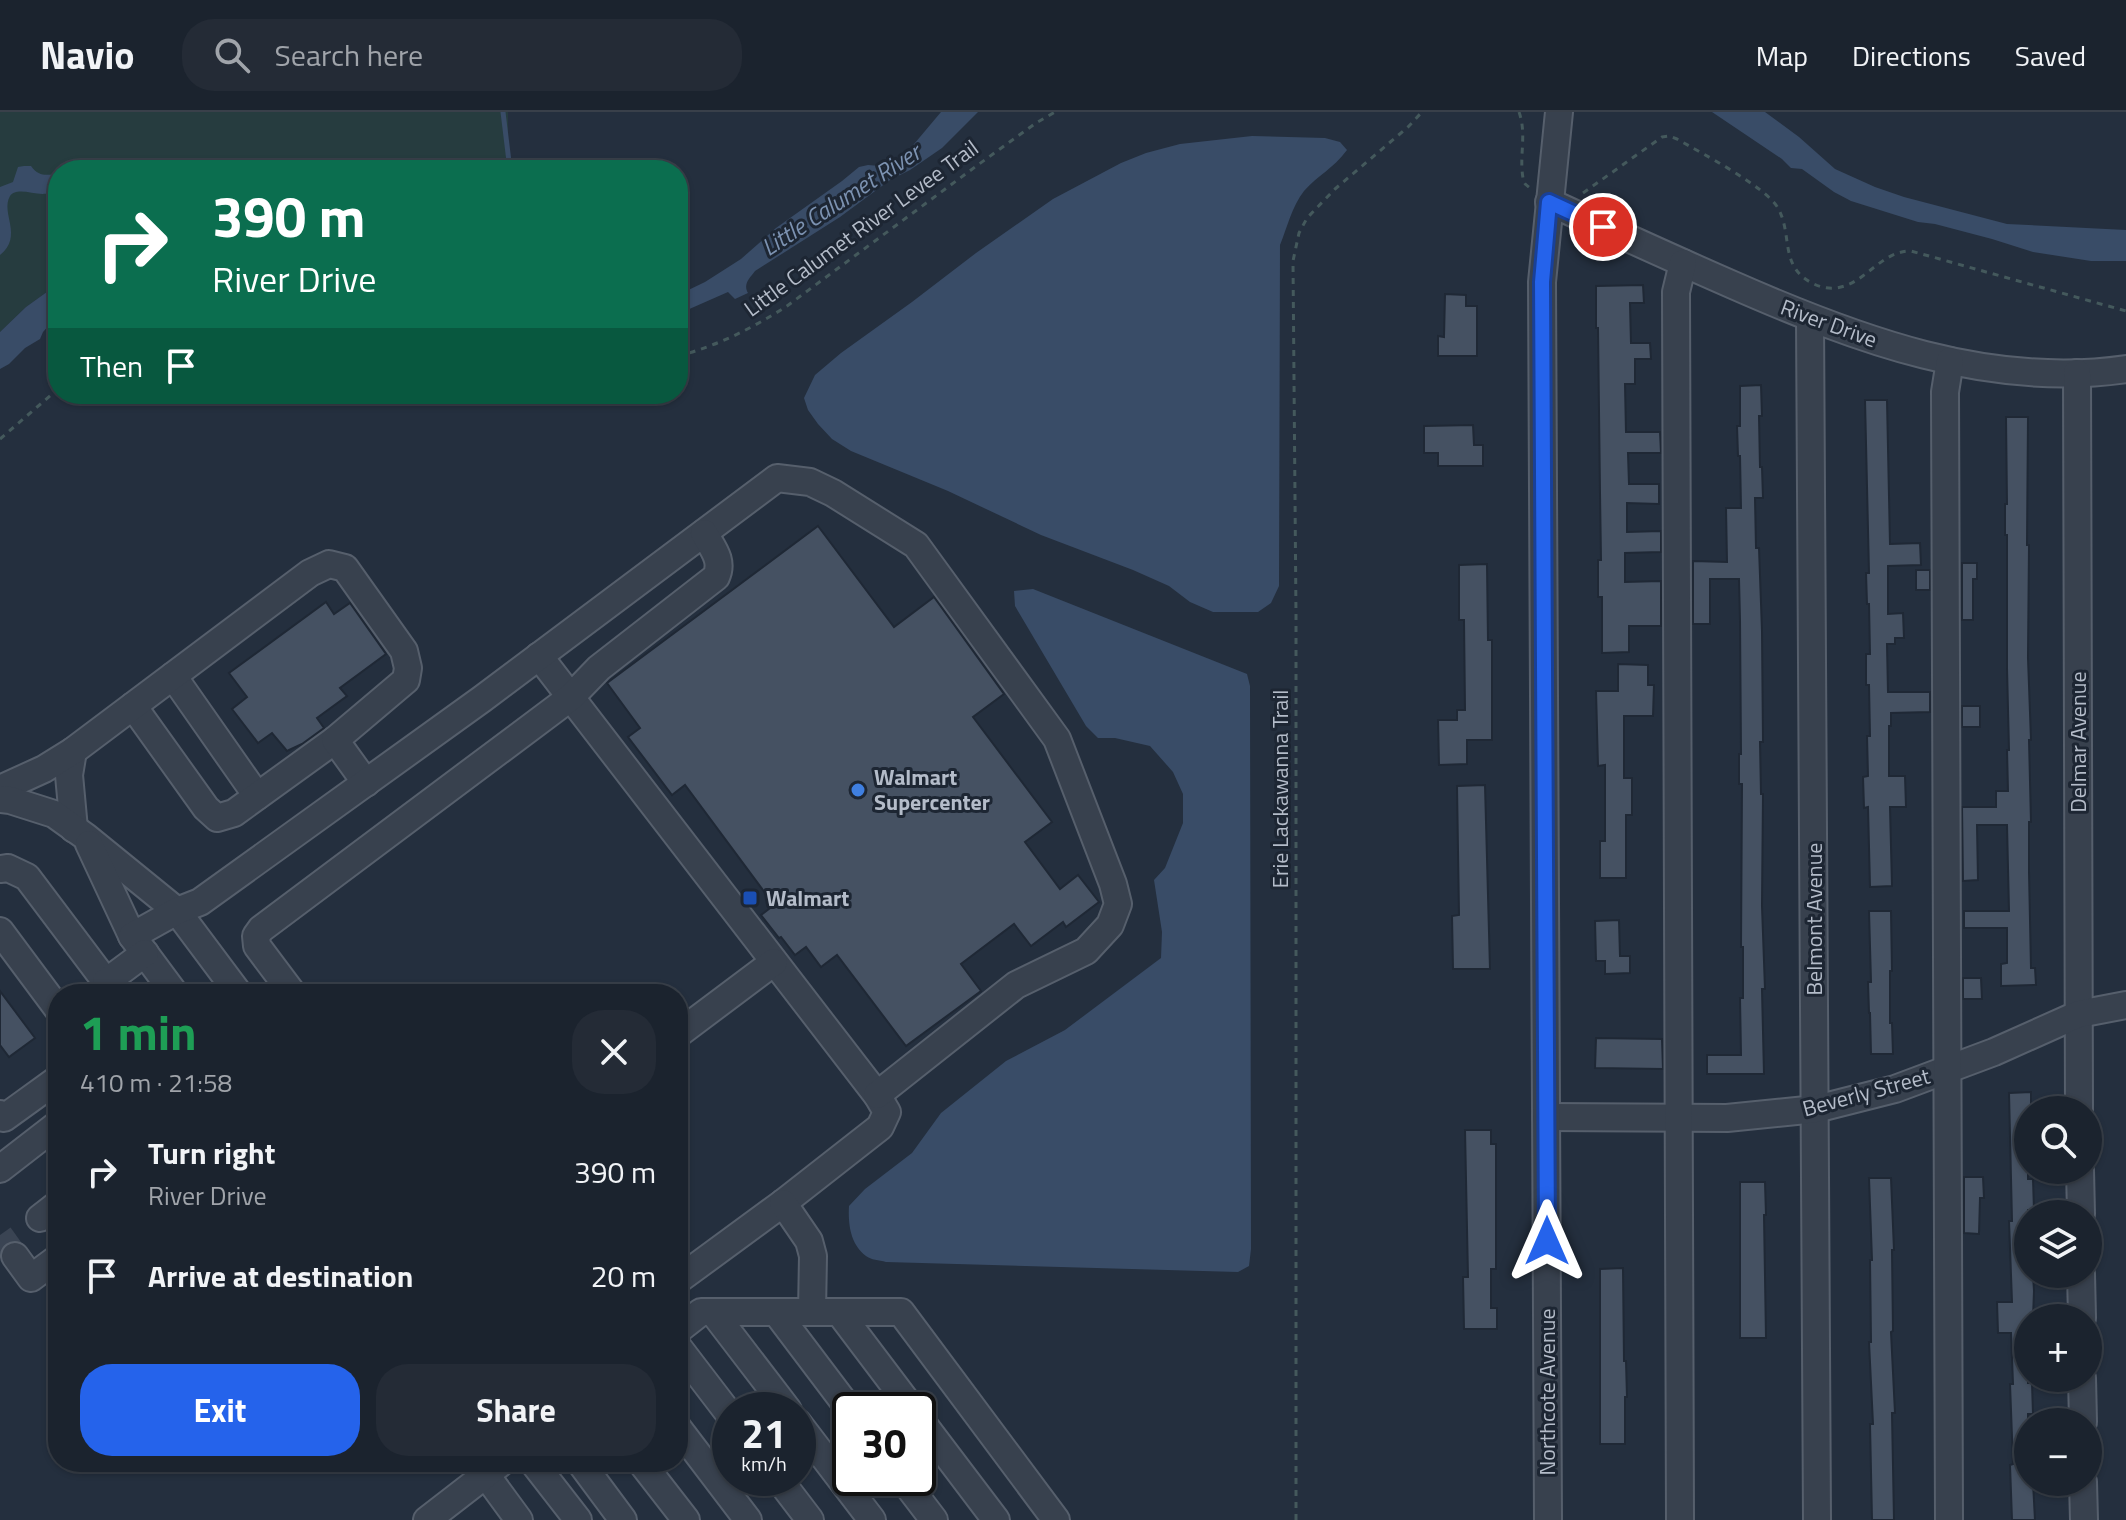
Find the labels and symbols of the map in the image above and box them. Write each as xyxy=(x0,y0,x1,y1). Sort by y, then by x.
street label: Little Calumet River Levee Trail xyxy=(737,131,985,325)
water label: Little Calumet River xyxy=(754,132,930,264)
pin xyxy=(1569,193,1637,261)
street label: River Drive xyxy=(1776,290,1882,356)
street label: Delmar Avenue xyxy=(2061,671,2095,813)
street label: Erie Lackawanna Trail xyxy=(1263,690,1297,888)
place label: Walmart Supercenter xyxy=(874,760,990,819)
marker: Walmart Supercenter xyxy=(849,781,867,799)
street label: Belmont Avenue xyxy=(1797,843,1831,995)
place label: Walmart xyxy=(766,881,849,915)
marker: Walmart xyxy=(741,889,759,907)
street label: Beverly Street xyxy=(1798,1059,1934,1125)
position arrow xyxy=(1505,1199,1589,1283)
street label: Northcote Avenue xyxy=(1530,1308,1564,1476)
speed limit sign: 30 xyxy=(832,1392,936,1496)

